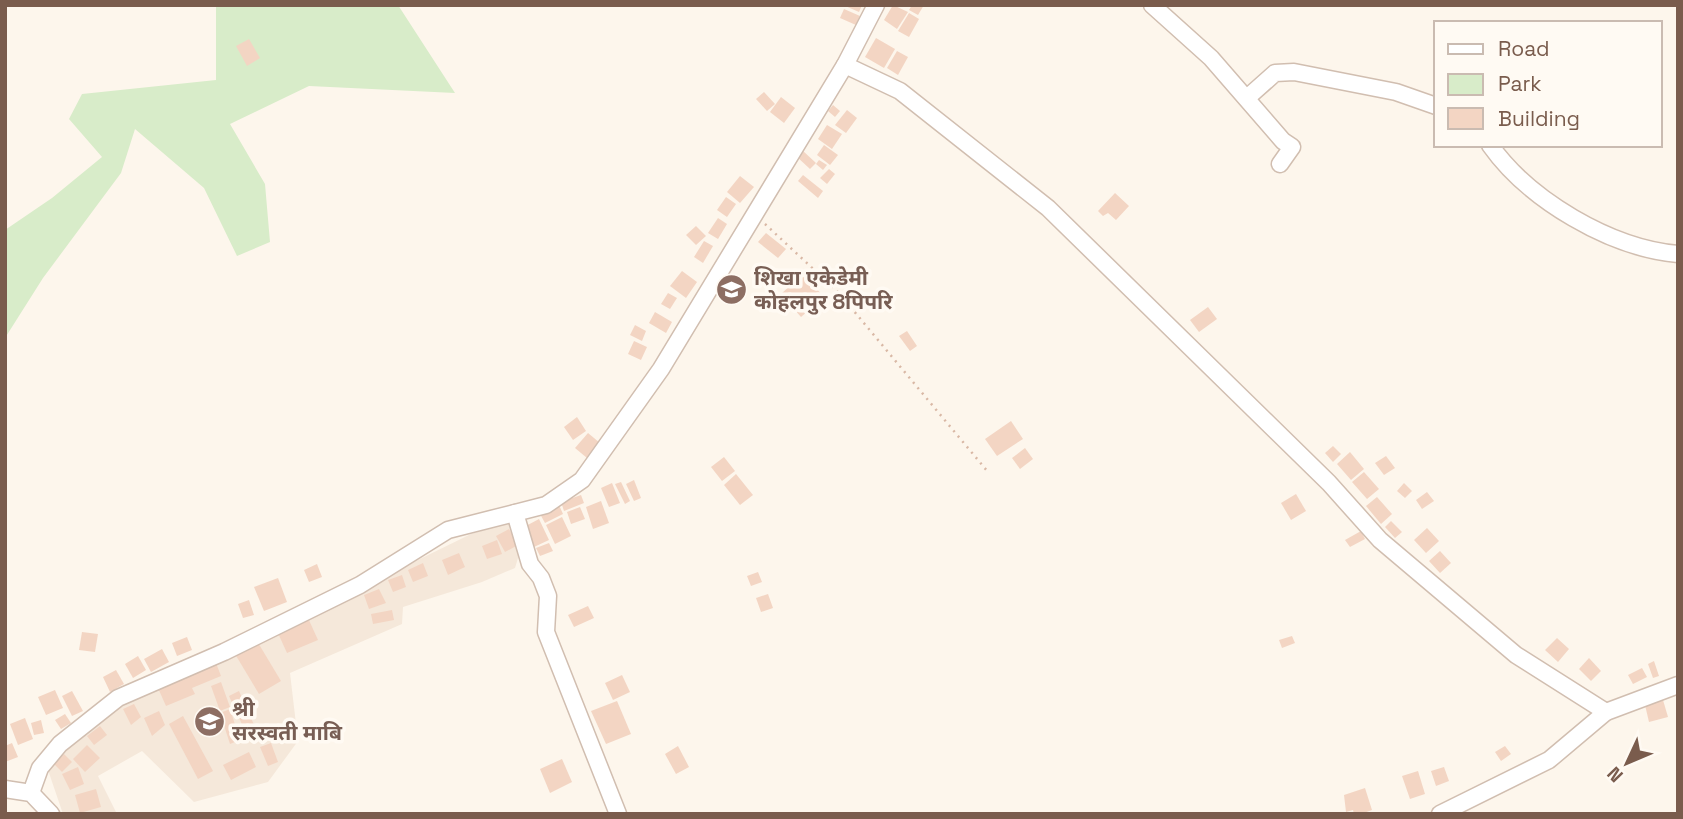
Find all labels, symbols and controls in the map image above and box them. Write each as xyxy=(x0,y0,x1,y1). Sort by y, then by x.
legend xyxy=(1434,21,1662,147)
text: Road xyxy=(1498,35,1550,62)
text: Park xyxy=(1498,70,1542,97)
text: Building xyxy=(1498,105,1580,132)
place label: शिखा एकेडेमी कोहलपुर 8पिपरि xyxy=(754,264,893,315)
school or university icon: शिखा एकेडेमी कोहलपुर 8पिपरि xyxy=(714,273,748,307)
place label: श्री सरस्वती माबि xyxy=(232,695,343,746)
school or university icon: श्री सरस्वती माबि xyxy=(192,704,226,738)
north arrow xyxy=(1592,728,1662,798)
text: N xyxy=(1602,761,1629,788)

